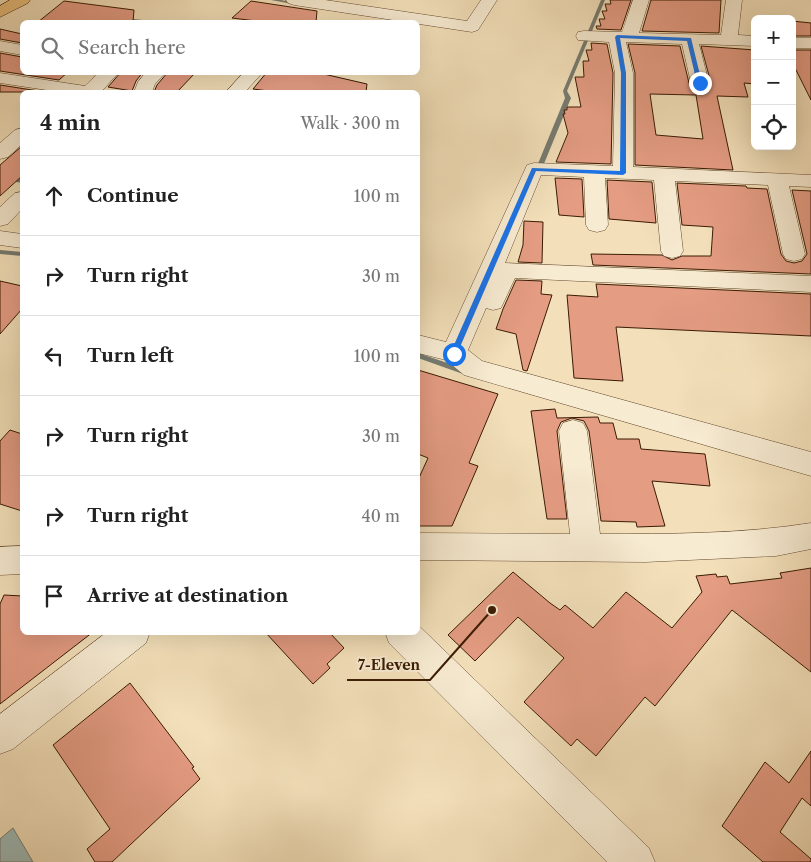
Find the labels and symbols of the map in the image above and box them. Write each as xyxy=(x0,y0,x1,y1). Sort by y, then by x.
route end xyxy=(689,72,712,95)
route start xyxy=(443,343,466,366)
callout: 7-Eleven xyxy=(347,651,430,680)
text: 7-Eleven xyxy=(358,656,421,674)

